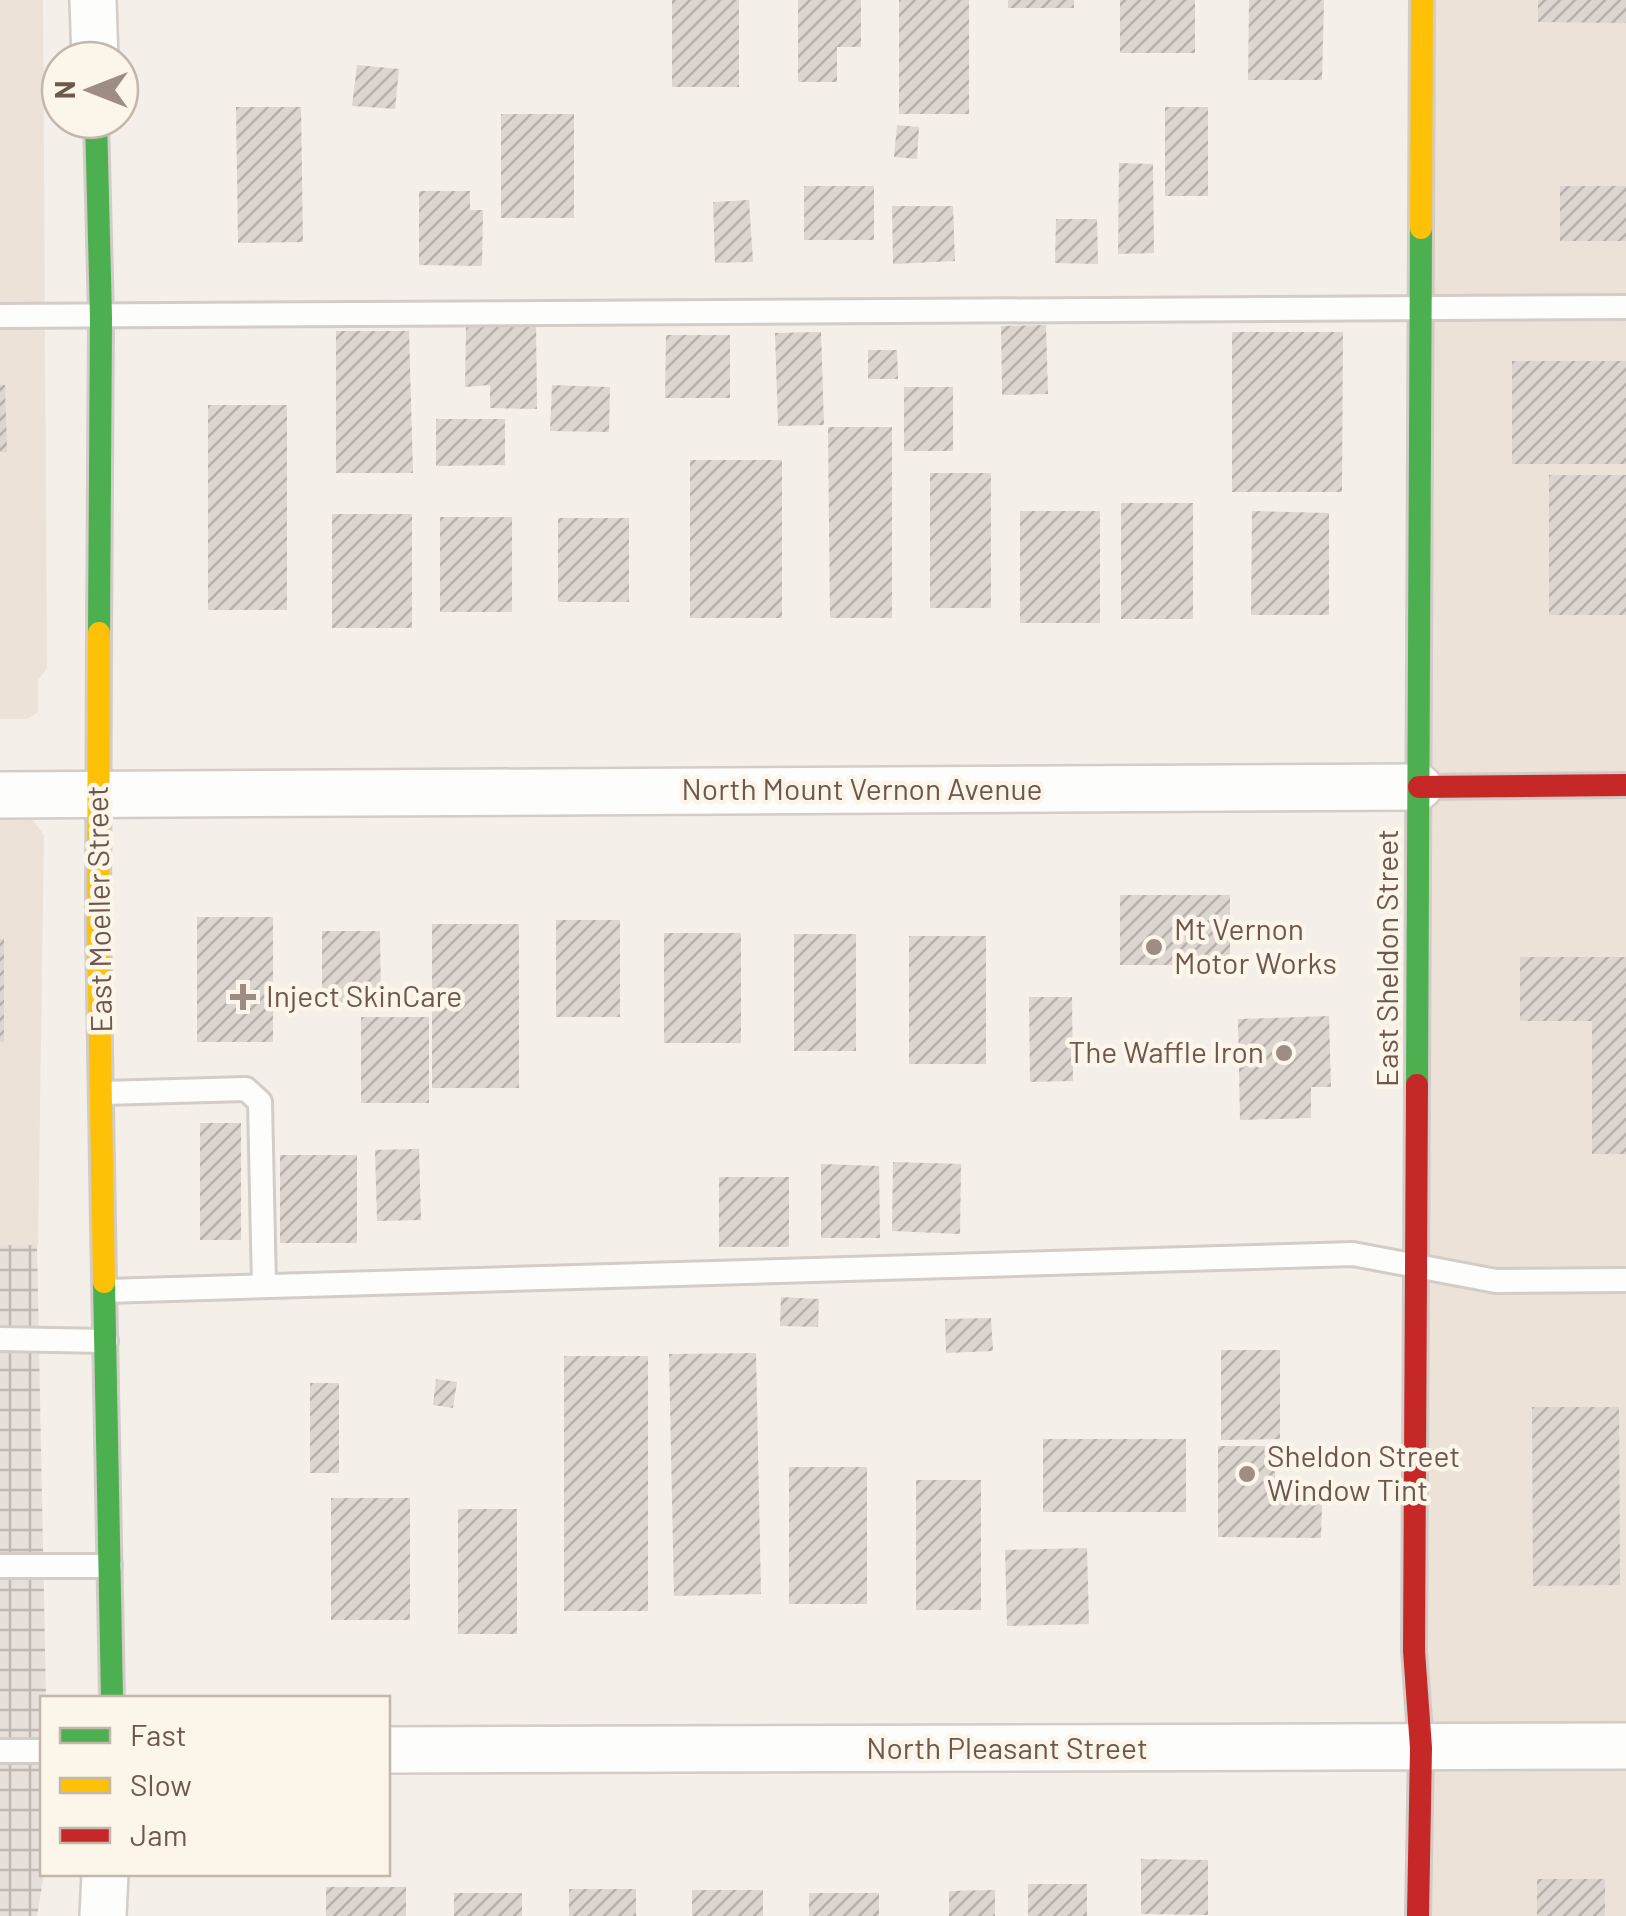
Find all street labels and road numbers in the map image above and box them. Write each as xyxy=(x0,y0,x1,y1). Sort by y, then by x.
street label: North Mount Vernon Avenue xyxy=(682,770,1042,806)
street label: East Moeller Street xyxy=(78,785,118,1033)
street label: East Sheldon Street xyxy=(1368,829,1404,1087)
street label: North Pleasant Street xyxy=(866,1729,1148,1765)

